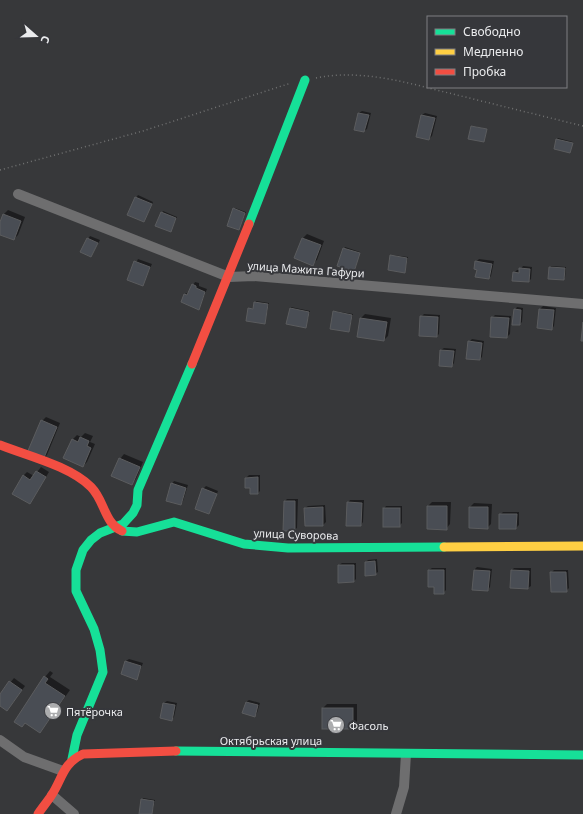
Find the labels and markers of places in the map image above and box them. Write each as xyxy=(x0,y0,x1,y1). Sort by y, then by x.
supermarket icon: Пятёрочка xyxy=(43,701,63,721)
place label: Пятёрочка xyxy=(66,704,123,719)
supermarket icon: Фасоль xyxy=(326,715,346,735)
place label: Фасоль xyxy=(349,718,388,733)

